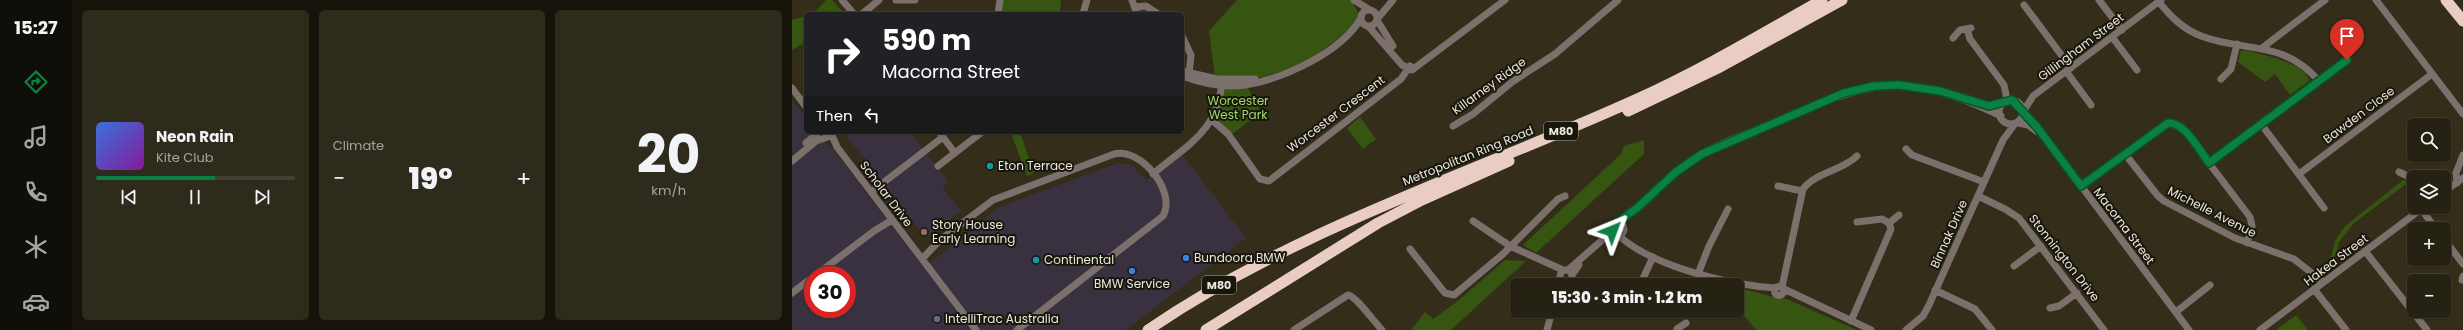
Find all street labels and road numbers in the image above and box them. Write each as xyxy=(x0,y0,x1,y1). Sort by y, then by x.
street label: Gillingham Street xyxy=(2034,9,2127,85)
street label: Killarney Ridge xyxy=(1448,53,1529,118)
street label: Worcester Crescent xyxy=(1283,71,1388,156)
street label: Bawden Close xyxy=(2319,82,2398,147)
street label: Metropolitan Ring Road xyxy=(1400,121,1536,190)
road number: M80 xyxy=(1544,122,1578,140)
street label: Scholar Drive xyxy=(856,157,917,230)
street label: Michelle Avenue xyxy=(2165,182,2259,241)
street label: Macorna Street xyxy=(2090,184,2159,268)
street label: Binnak Drive xyxy=(1926,197,1971,271)
street label: Stonnington Drive xyxy=(2025,211,2104,305)
street label: Hakea Street xyxy=(2300,230,2371,289)
road number: M80 xyxy=(1202,276,1236,294)

